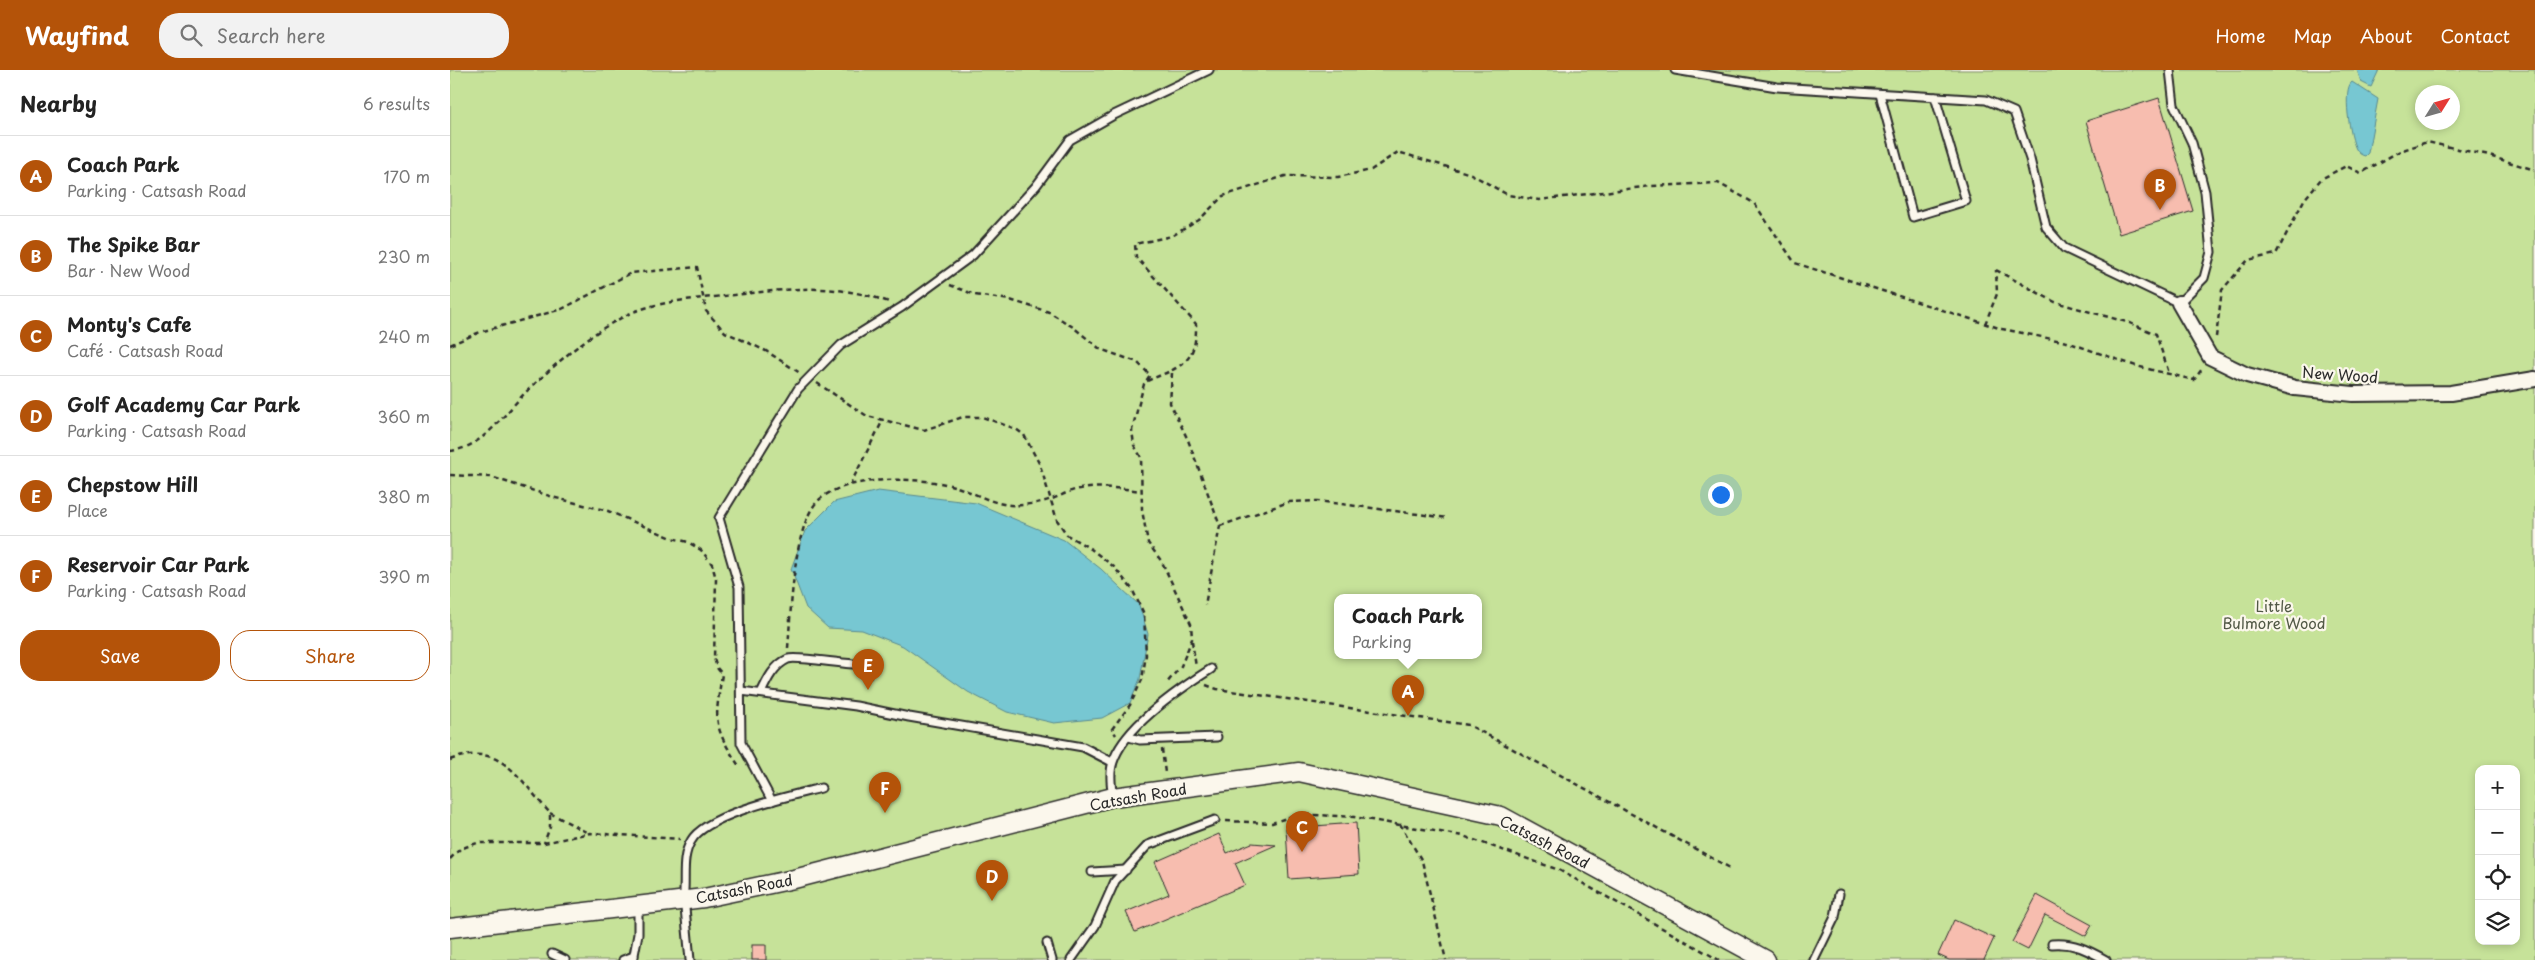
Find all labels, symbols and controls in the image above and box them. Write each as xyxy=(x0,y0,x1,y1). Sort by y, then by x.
search box xyxy=(159,13,509,58)
text: Wayfind xyxy=(25,17,129,53)
icon: search xyxy=(177,21,205,49)
text: Search here xyxy=(217,21,325,49)
text: Home xyxy=(2215,22,2265,49)
text: Map xyxy=(2293,22,2332,49)
text: About xyxy=(2360,22,2412,49)
text: Contact xyxy=(2440,22,2510,49)
north arrow xyxy=(2415,85,2460,130)
text: Nearby xyxy=(20,87,97,119)
text: 6 results xyxy=(363,91,430,115)
text: Coach Park xyxy=(67,150,180,178)
text: A xyxy=(30,164,42,188)
text: 170 m xyxy=(384,164,430,188)
pin: B xyxy=(2144,169,2176,210)
text: Parking · Catsash Road xyxy=(67,178,247,202)
text: The Spike Bar xyxy=(67,230,200,258)
text: B xyxy=(31,244,41,268)
text: 230 m xyxy=(378,244,430,268)
text: Bar · New Wood xyxy=(67,258,190,282)
text: Monty's Cafe xyxy=(67,310,192,338)
text: C xyxy=(30,324,42,348)
text: 240 m xyxy=(378,324,430,348)
text: Café · Catsash Road xyxy=(67,338,224,362)
street label: New Wood xyxy=(2301,360,2379,388)
text: Golf Academy Car Park xyxy=(67,390,300,418)
text: D xyxy=(30,404,42,428)
text: 360 m xyxy=(378,404,430,428)
text: Parking · Catsash Road xyxy=(67,418,247,442)
text: Chepstow Hill xyxy=(67,470,198,498)
your location xyxy=(1708,482,1734,508)
text: E xyxy=(31,484,41,508)
text: 380 m xyxy=(378,484,430,508)
text: Place xyxy=(67,498,108,522)
text: Reservoir Car Park xyxy=(67,550,250,578)
text: F xyxy=(31,564,41,588)
text: 390 m xyxy=(379,564,430,588)
text: Parking · Catsash Road xyxy=(67,578,247,602)
popup xyxy=(1334,594,1482,659)
park label: Little Bulmore Wood xyxy=(2222,594,2326,634)
text: Coach Park xyxy=(1352,601,1464,629)
text: Parking xyxy=(1352,629,1412,653)
button: Save xyxy=(20,630,220,681)
button: Share xyxy=(230,630,430,681)
pin: E xyxy=(852,649,884,690)
pin: A xyxy=(1392,675,1424,716)
map controls xyxy=(2475,765,2520,945)
button: + xyxy=(2475,765,2520,810)
pin: F xyxy=(869,772,901,813)
street label: Catsash Road xyxy=(1088,776,1188,816)
street label: Catsash Road xyxy=(1496,808,1594,874)
button: − xyxy=(2475,810,2520,855)
pin: C xyxy=(1286,811,1318,852)
button: locate xyxy=(2475,855,2520,900)
pin: D xyxy=(976,860,1008,901)
street label: Catsash Road xyxy=(694,867,794,909)
button: layers xyxy=(2475,900,2520,945)

